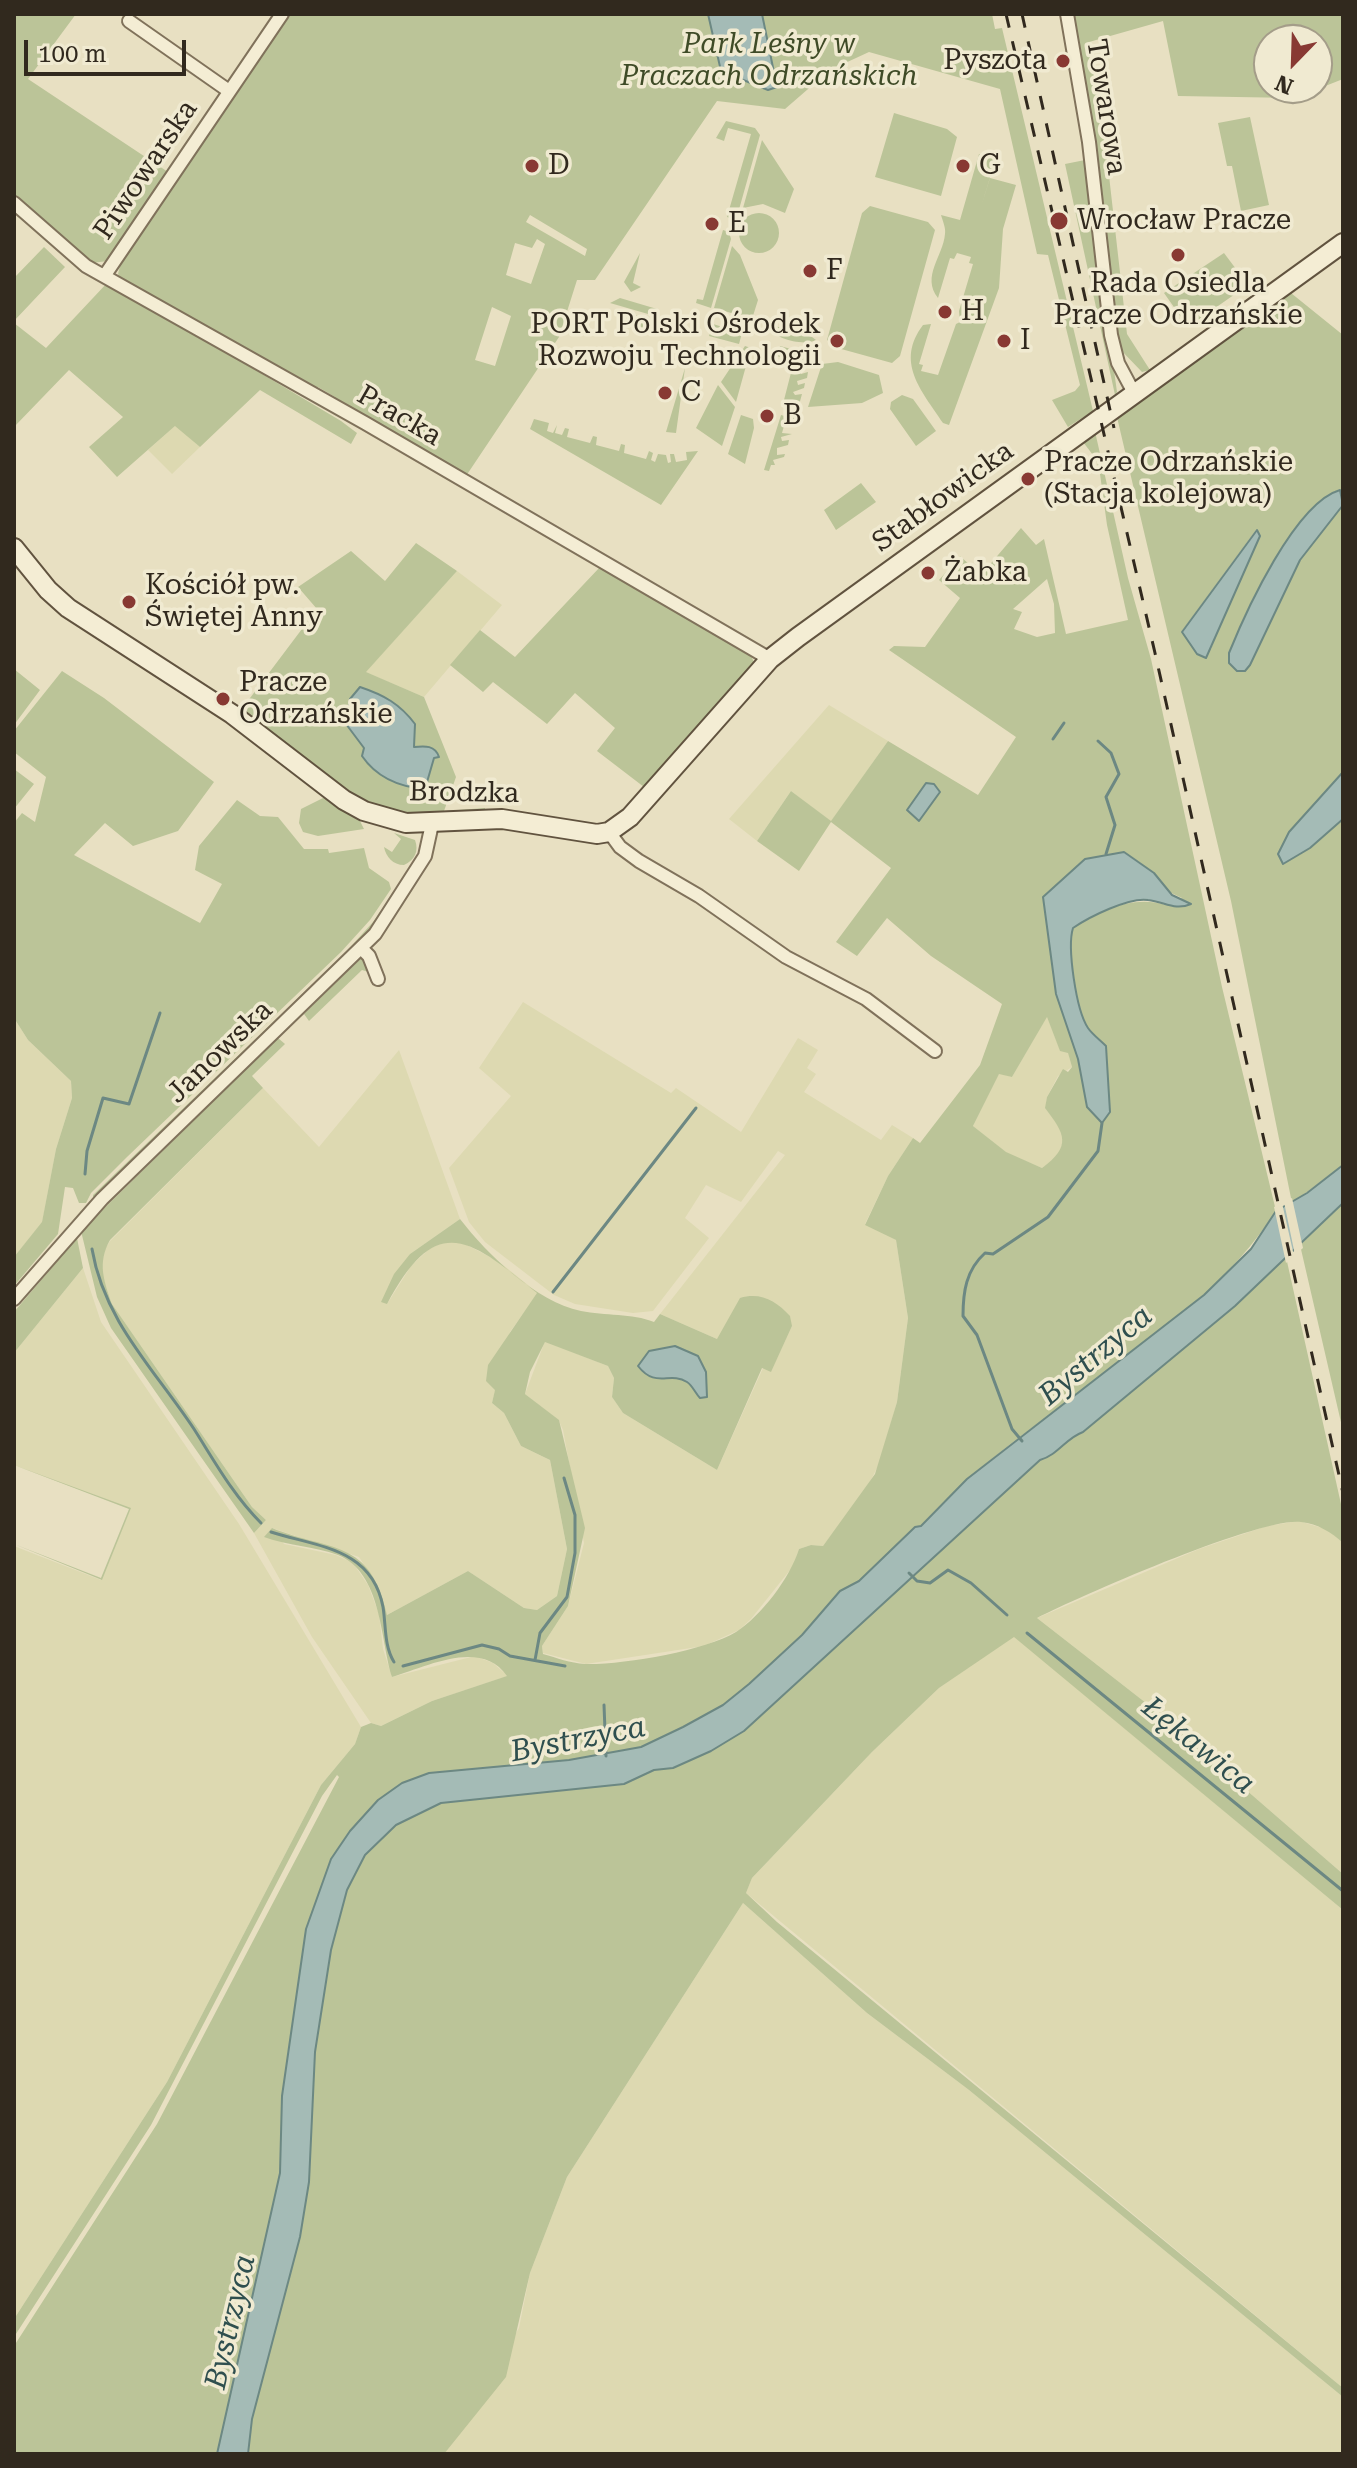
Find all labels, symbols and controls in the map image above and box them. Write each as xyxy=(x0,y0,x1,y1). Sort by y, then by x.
scale bar xyxy=(28,24,190,74)
north arrow xyxy=(1253,24,1333,104)
park label: Park Leśny w Praczach Odrzańskich xyxy=(620,28,918,94)
street label: Towarowa xyxy=(1079,37,1133,177)
text: 100 m xyxy=(38,40,106,68)
place label: Pyszota xyxy=(943,44,1047,78)
marker: Pyszota xyxy=(1054,52,1072,70)
text: N xyxy=(1272,70,1297,100)
street label: Piwowarska xyxy=(87,94,205,246)
place label: D xyxy=(548,149,570,183)
place label: G xyxy=(979,149,1001,183)
marker: D xyxy=(523,157,541,175)
marker: G xyxy=(954,157,972,175)
place label: Wrocław Pracze xyxy=(1077,204,1291,238)
place label: E xyxy=(728,207,746,241)
marker: Wrocław Pracze xyxy=(1048,210,1070,232)
marker: E xyxy=(703,215,721,233)
marker: Rada Osiedla Pracze Odrzańskie xyxy=(1169,246,1187,264)
place label: F xyxy=(826,254,843,288)
marker: F xyxy=(801,262,819,280)
place label: Rada Osiedla Pracze Odrzańskie xyxy=(1053,267,1303,333)
place label: H xyxy=(961,295,984,329)
marker: H xyxy=(936,303,954,321)
place label: PORT Polski Ośrodek Rozwoju Technologii xyxy=(530,308,821,374)
place label: I xyxy=(1020,324,1030,358)
marker: PORT Polski Ośrodek Rozwoju Technologii xyxy=(828,332,846,350)
marker: I xyxy=(995,332,1013,350)
place label: C xyxy=(681,376,701,410)
street label: Pracka xyxy=(351,378,447,454)
marker: C xyxy=(656,384,674,402)
place label: B xyxy=(783,399,802,433)
marker: B xyxy=(758,407,776,425)
street label: Stabłowicka xyxy=(866,435,1020,559)
place label: Pracze Odrzańskie (Stacja kolejowa) xyxy=(1044,446,1293,512)
marker: Pracze Odrzańskie (Stacja kolejowa) xyxy=(1019,470,1037,488)
place label: Żabka xyxy=(944,556,1027,590)
marker: Żabka xyxy=(919,564,937,582)
place label: Kościół pw. Świętej Anny xyxy=(145,569,323,635)
marker: Kościół pw. Świętej Anny xyxy=(120,593,138,611)
place label: Pracze Odrzańskie xyxy=(239,666,393,732)
marker: Pracze Odrzańskie xyxy=(214,690,232,708)
street label: Brodzka xyxy=(409,775,519,811)
street label: Janowska xyxy=(160,994,280,1110)
water label: Bystrzyca xyxy=(1032,1298,1160,1414)
water label: Łękawica xyxy=(1134,1690,1262,1802)
water label: Bystrzyca xyxy=(508,1709,648,1771)
water label: Bystrzyca xyxy=(198,2251,264,2393)

